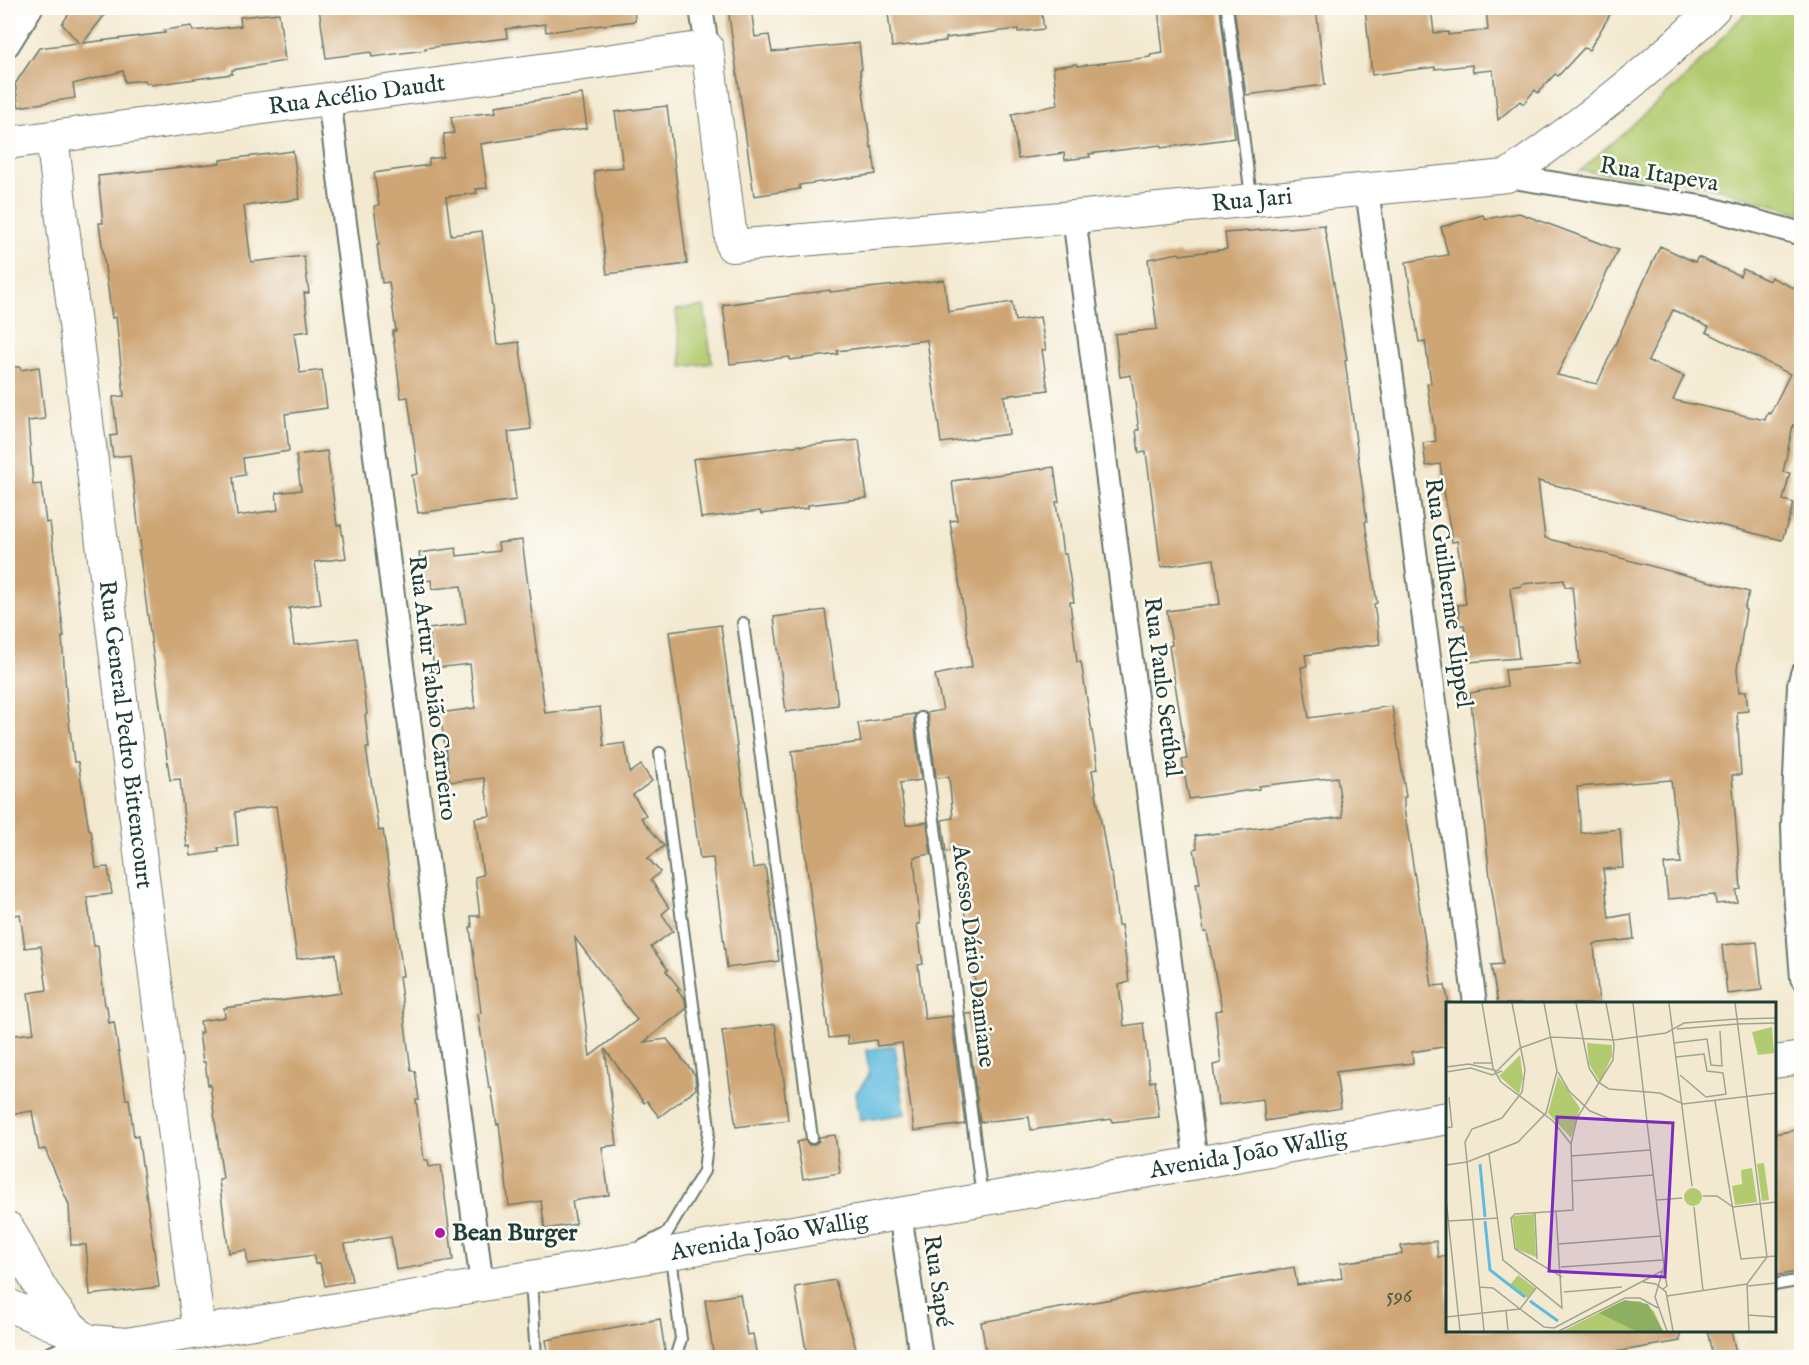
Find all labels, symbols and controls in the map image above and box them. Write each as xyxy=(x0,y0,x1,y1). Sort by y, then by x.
street label: Rua Acélio Daudt xyxy=(266,68,447,123)
street label: Rua Itapeva xyxy=(1597,150,1721,200)
street label: Rua Jari xyxy=(1210,181,1294,219)
street label: Rua Guilherme Klippel xyxy=(1417,476,1480,710)
street label: Rua Artur Fabião Carneiro xyxy=(400,553,464,823)
street label: Rua General Pedro Bittencourt xyxy=(91,578,160,891)
street label: Rua Paulo Setúbal xyxy=(1136,595,1188,779)
street label: Acesso Dário Damiane xyxy=(944,842,1002,1069)
inset map xyxy=(1446,1002,1776,1332)
street label: Avenida João Wallig xyxy=(1146,1121,1350,1186)
street label: Avenida João Wallig xyxy=(667,1204,871,1268)
place label: Bean Burger xyxy=(452,1218,577,1249)
marker: Bean Burger xyxy=(433,1226,447,1240)
street label: Rua Sapé xyxy=(915,1233,959,1329)
house number: 596 xyxy=(1386,1283,1413,1310)

